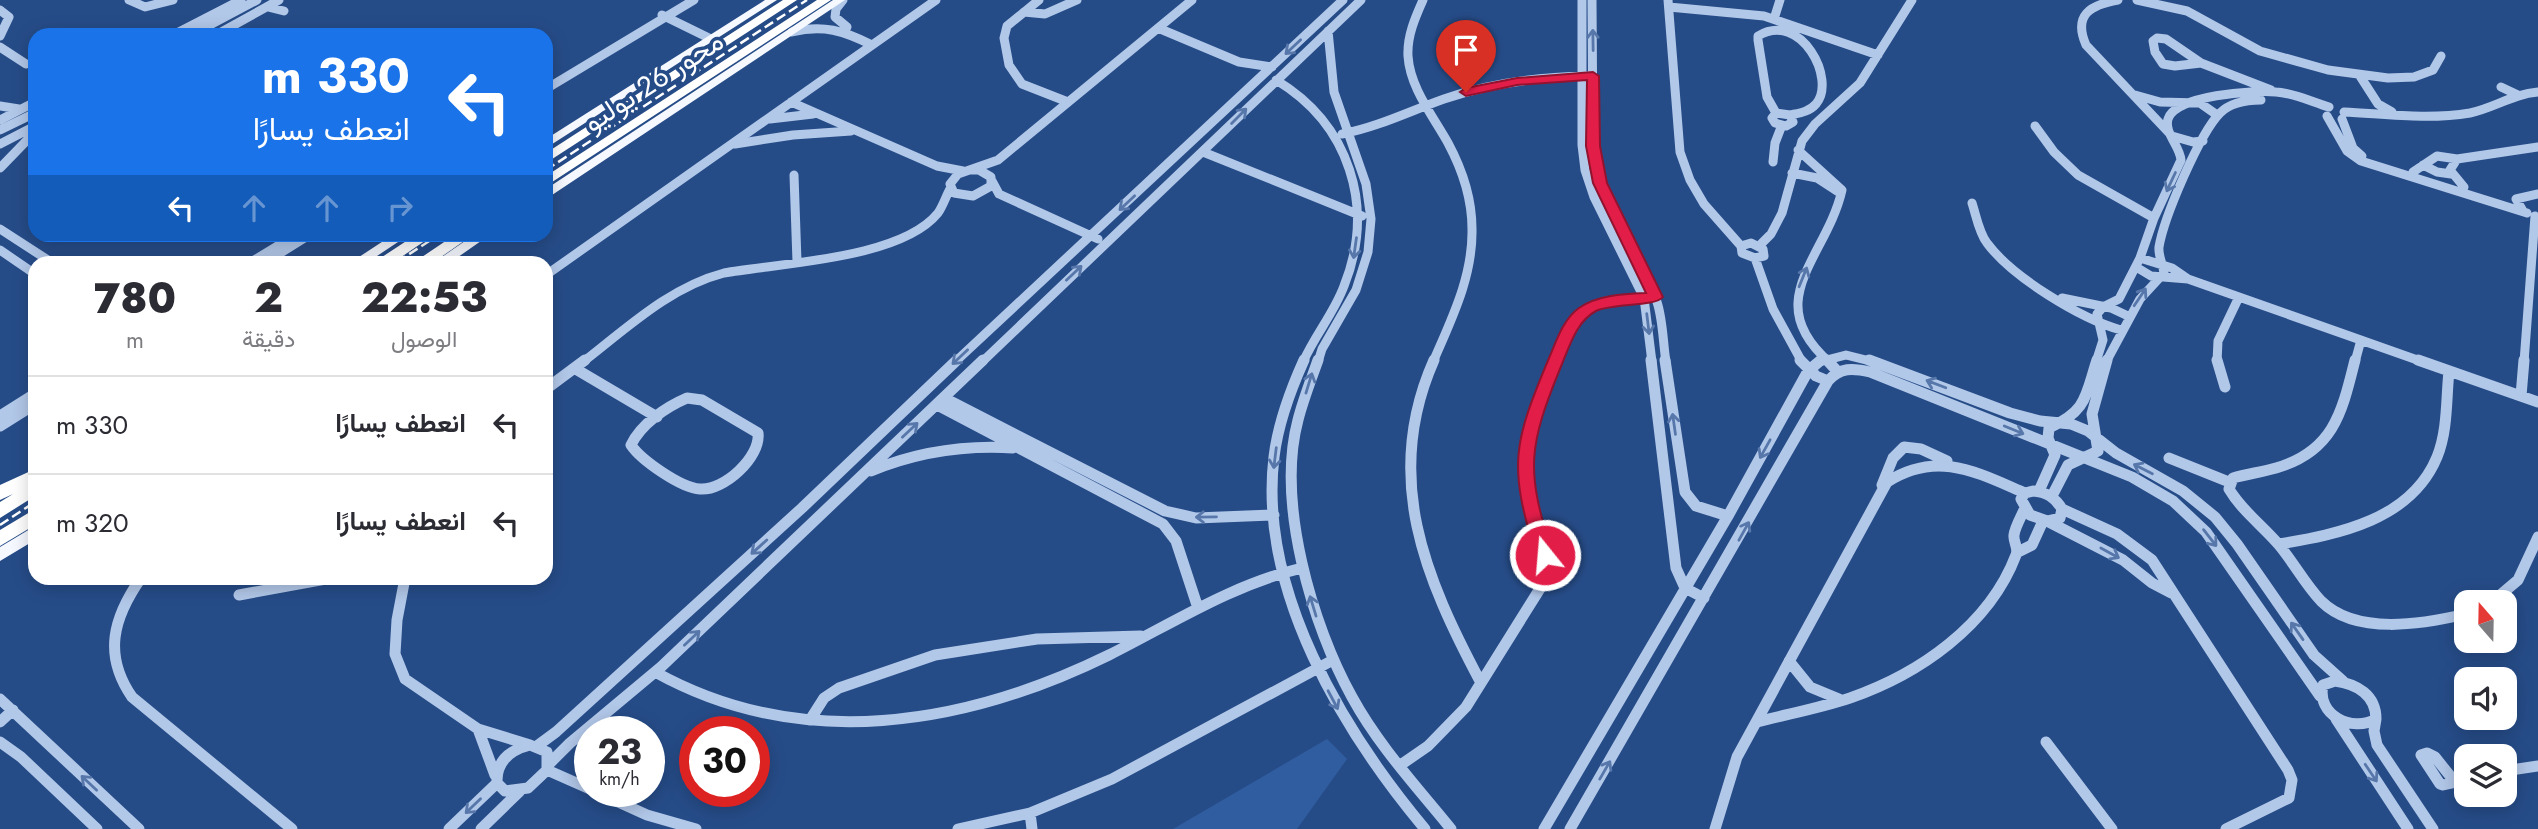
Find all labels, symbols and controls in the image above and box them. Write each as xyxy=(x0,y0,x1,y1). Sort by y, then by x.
pin xyxy=(1436,20,1496,92)
street label: محور 26 يوليو xyxy=(575,21,731,142)
one-way arrow xyxy=(1586,29,1599,52)
icon: arrive xyxy=(1447,31,1485,69)
one-way arrow xyxy=(1285,38,1302,55)
text: 330 m xyxy=(262,41,410,111)
icon: left xyxy=(434,56,525,147)
text: انعطف يسارًا xyxy=(253,106,410,152)
one-way arrow xyxy=(1230,108,1247,125)
one-way arrow xyxy=(2164,170,2177,192)
icon: left xyxy=(162,189,200,227)
icon: ahead xyxy=(235,189,273,227)
icon: ahead xyxy=(308,189,346,227)
icon: right xyxy=(381,189,419,227)
one-way arrow xyxy=(1119,194,1136,211)
one-way arrow xyxy=(1348,236,1361,259)
one-way arrow xyxy=(1066,265,1083,282)
text: 2 xyxy=(254,267,283,328)
text: 22:53 xyxy=(361,267,487,328)
one-way arrow xyxy=(1798,267,1811,288)
text: 780 xyxy=(94,268,176,329)
one-way arrow xyxy=(2133,288,2147,307)
one-way arrow xyxy=(1641,312,1654,335)
text: دقيقة xyxy=(242,322,295,356)
text: الوصول xyxy=(391,322,457,356)
text: m xyxy=(126,323,144,357)
one-way arrow xyxy=(952,348,969,365)
one-way arrow xyxy=(1304,373,1316,395)
one-way arrow xyxy=(1925,377,1947,390)
text: انعطف يسارًا xyxy=(335,404,466,442)
text: 330 m xyxy=(56,406,128,444)
icon: left xyxy=(487,406,525,444)
one-way arrow xyxy=(1667,413,1680,436)
one-way arrow xyxy=(901,422,918,439)
one-way arrow xyxy=(2003,424,2024,437)
one-way arrow xyxy=(1758,439,1772,459)
one-way arrow xyxy=(1268,447,1281,469)
one-way arrow xyxy=(2133,461,2154,475)
text: انعطف يسارًا xyxy=(335,502,466,540)
text: 320 m xyxy=(56,504,129,542)
icon: left xyxy=(487,504,525,542)
one-way arrow xyxy=(1195,510,1218,524)
position arrow xyxy=(1508,518,1582,592)
one-way arrow xyxy=(1738,521,1751,542)
one-way arrow xyxy=(2203,528,2218,547)
one-way arrow xyxy=(750,539,768,555)
one-way arrow xyxy=(2099,547,2120,560)
north arrow xyxy=(2454,590,2516,653)
map controls xyxy=(2454,590,2517,807)
one-way arrow xyxy=(1306,595,1319,617)
one-way arrow xyxy=(2290,622,2304,641)
one-way arrow xyxy=(683,630,701,646)
button: sound xyxy=(2454,667,2517,730)
one-way arrow xyxy=(1327,689,1340,710)
speed limit sign: 30 xyxy=(679,716,770,807)
text: 23 xyxy=(597,727,642,777)
button: layers xyxy=(2454,744,2517,807)
one-way arrow xyxy=(1599,760,1612,781)
one-way arrow xyxy=(2363,763,2378,782)
text: km/h xyxy=(599,766,640,792)
one-way arrow xyxy=(81,774,98,791)
one-way arrow xyxy=(465,797,482,814)

